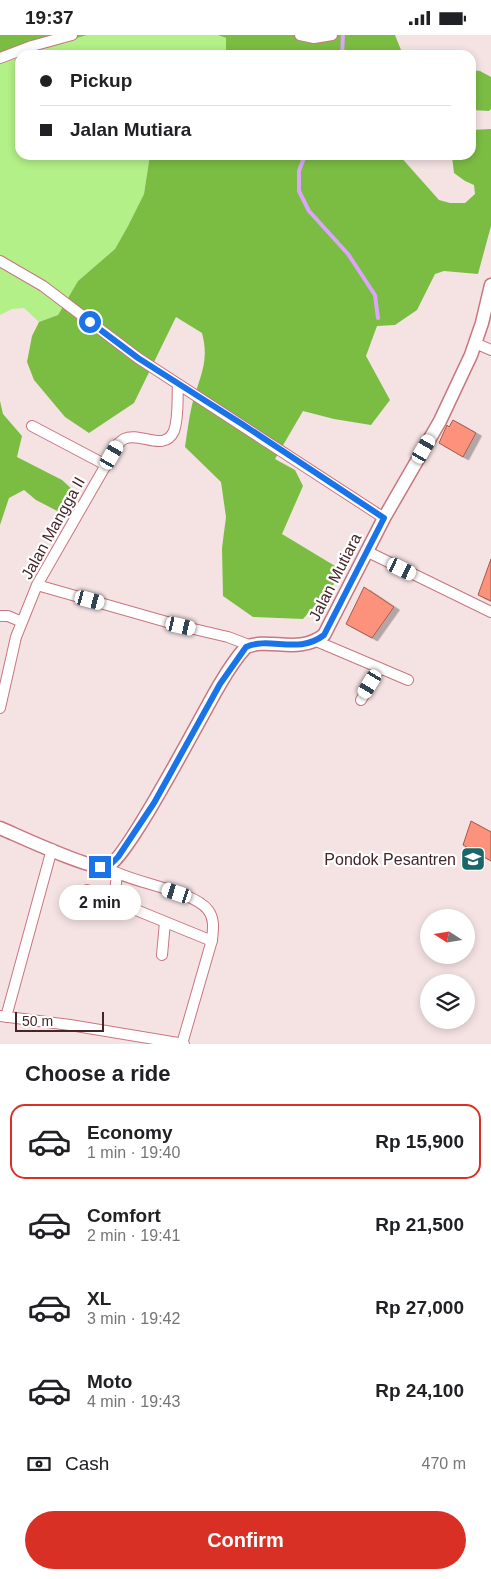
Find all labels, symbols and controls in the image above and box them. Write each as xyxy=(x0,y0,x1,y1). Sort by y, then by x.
text: 19:37 xyxy=(25,7,74,28)
text: Pickup xyxy=(70,70,132,91)
text: Jalan Mutiara xyxy=(70,119,191,140)
route start xyxy=(79,311,101,333)
car xyxy=(410,432,437,466)
car xyxy=(98,438,125,472)
street label: Jalan Mangga II xyxy=(18,474,88,582)
street label: Jalan Mutiara xyxy=(306,530,364,624)
car xyxy=(385,556,418,582)
car xyxy=(73,589,106,611)
car xyxy=(164,615,197,637)
car xyxy=(355,667,384,701)
school or university icon: Pondok Pesantren xyxy=(460,846,486,872)
place label: Pondok Pesantren xyxy=(324,851,456,868)
route end xyxy=(89,856,111,878)
car xyxy=(160,881,193,905)
callout: 2 min xyxy=(59,885,141,919)
text: 2 min xyxy=(79,894,121,911)
north arrow xyxy=(420,909,475,964)
map controls xyxy=(420,909,475,1029)
button: layers xyxy=(420,974,475,1029)
scale bar xyxy=(15,1009,104,1032)
text: 50 m xyxy=(22,1013,53,1029)
text: Choose a ride xyxy=(25,1061,170,1086)
icon: car xyxy=(27,1119,72,1164)
text: Economy xyxy=(87,1122,173,1143)
text: Rp 15,900 xyxy=(375,1131,464,1152)
text: 1 min · 19:40 xyxy=(87,1144,180,1161)
icon: car xyxy=(27,1202,72,1247)
text: Comfort xyxy=(87,1205,161,1226)
text: Rp 21,500 xyxy=(375,1214,464,1235)
text: 2 min · 19:41 xyxy=(87,1227,180,1244)
icon: car xyxy=(27,1285,72,1330)
text: XL xyxy=(87,1288,111,1309)
text: Rp 27,000 xyxy=(375,1297,464,1318)
text: 3 min · 19:42 xyxy=(87,1310,180,1327)
icon: car xyxy=(27,1368,72,1413)
text: Moto xyxy=(87,1371,132,1392)
text: Rp 24,100 xyxy=(375,1380,464,1401)
text: 4 min · 19:43 xyxy=(87,1393,180,1410)
icon: cash xyxy=(25,1450,53,1478)
text: Cash xyxy=(65,1453,109,1474)
text: 470 m xyxy=(422,1455,466,1472)
button: Confirm xyxy=(25,1511,466,1569)

